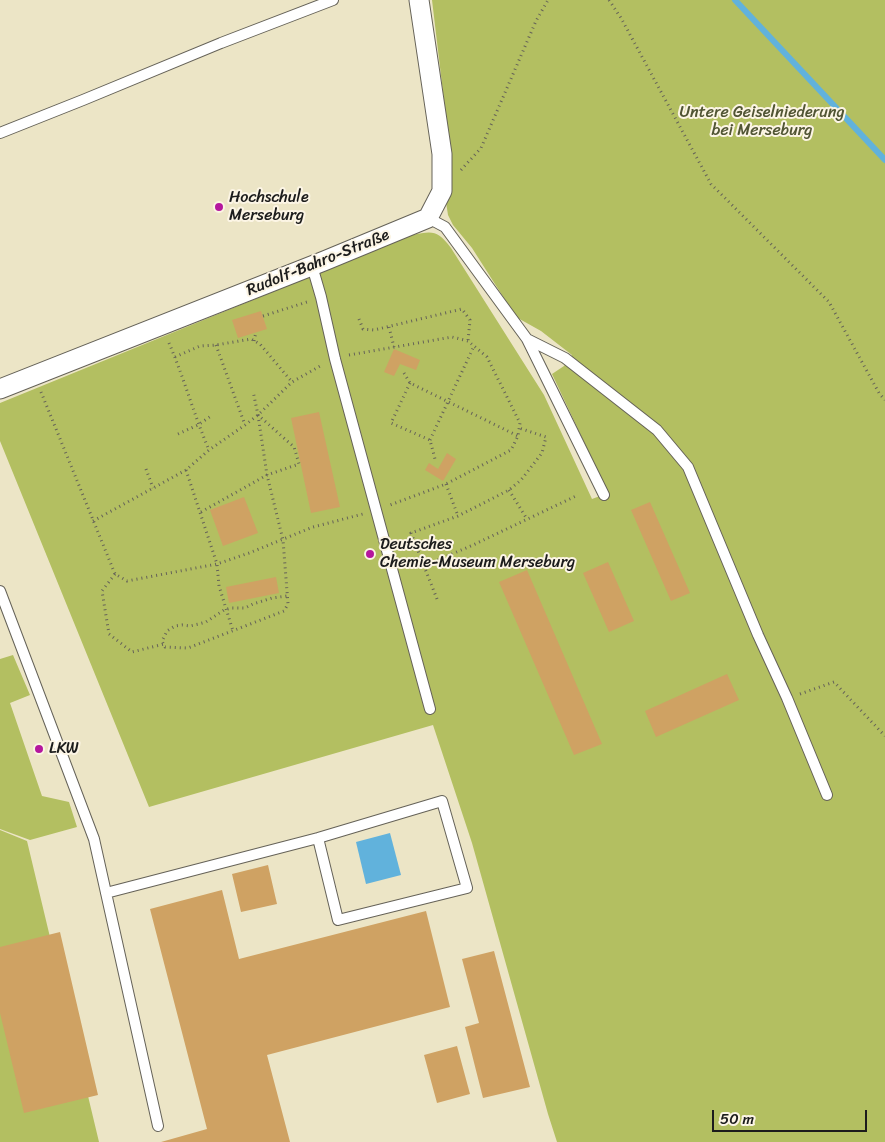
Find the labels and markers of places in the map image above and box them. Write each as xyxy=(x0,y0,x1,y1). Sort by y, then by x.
place label: Hochschule Merseburg xyxy=(229,188,309,226)
marker: Hochschule Merseburg xyxy=(213,201,225,213)
place label: Deutsches Chemie-Museum Merseburg xyxy=(380,535,575,573)
marker: Deutsches Chemie-Museum Merseburg xyxy=(364,548,376,560)
place label: LKW xyxy=(49,739,79,759)
marker: LKW xyxy=(33,743,45,755)

